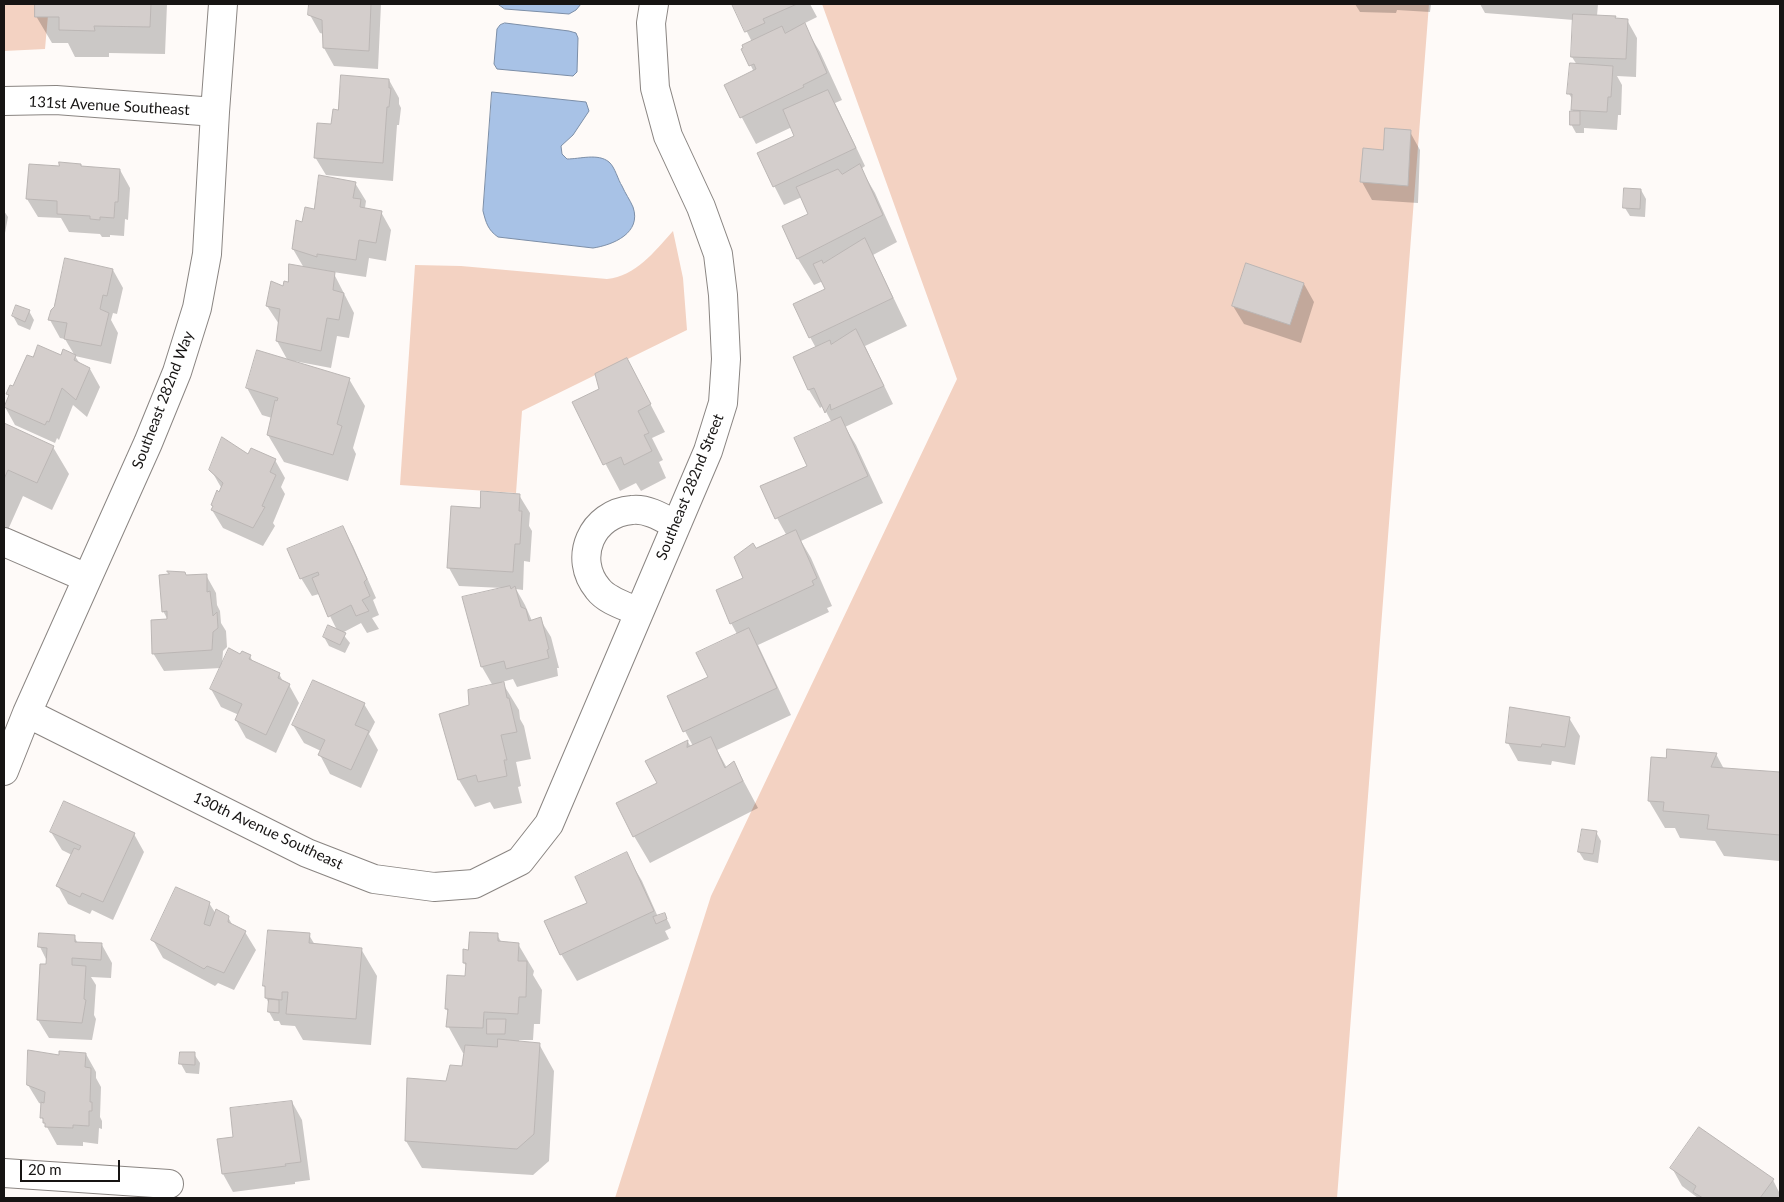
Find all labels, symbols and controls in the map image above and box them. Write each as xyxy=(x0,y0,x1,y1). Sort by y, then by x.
street label: 131st Avenue Southeast xyxy=(28,93,190,119)
street label: Southeast 282nd Way xyxy=(128,329,198,471)
street label: Southeast 282nd Street xyxy=(652,411,728,563)
street label: 130th Avenue Southeast xyxy=(190,788,346,874)
scale bar xyxy=(22,1150,122,1182)
text: 20 m xyxy=(28,1160,62,1178)

